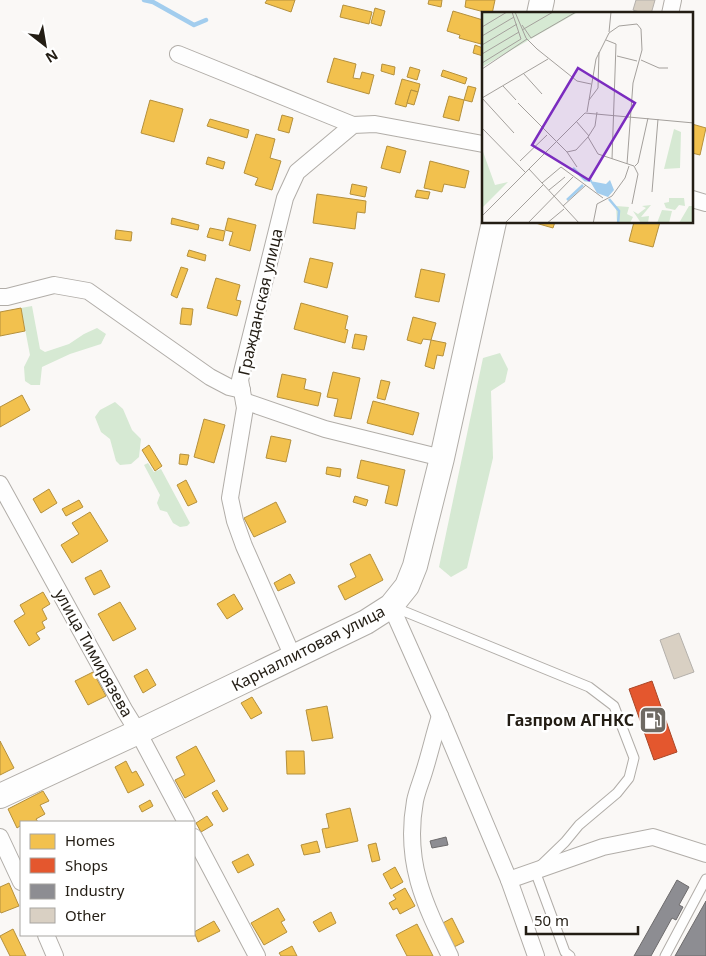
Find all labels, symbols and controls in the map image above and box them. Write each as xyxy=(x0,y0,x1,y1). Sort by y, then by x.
inset map xyxy=(482,12,694,224)
north arrow xyxy=(20,20,70,70)
text: N xyxy=(42,45,62,68)
street label: Гражданская улица xyxy=(232,226,288,378)
street label: улица Тимирязева xyxy=(50,585,138,721)
street label: Карналлитовая улица xyxy=(228,600,388,696)
fuel station icon: Газпром АГНКС xyxy=(638,705,668,735)
place label: Газпром АГНКС xyxy=(506,709,634,731)
legend xyxy=(20,821,195,936)
text: Homes xyxy=(65,830,115,850)
text: Shops xyxy=(65,855,108,875)
text: Industry xyxy=(65,880,125,900)
scale bar xyxy=(526,904,638,936)
text: Other xyxy=(65,905,106,925)
text: 50 m xyxy=(534,910,569,930)

